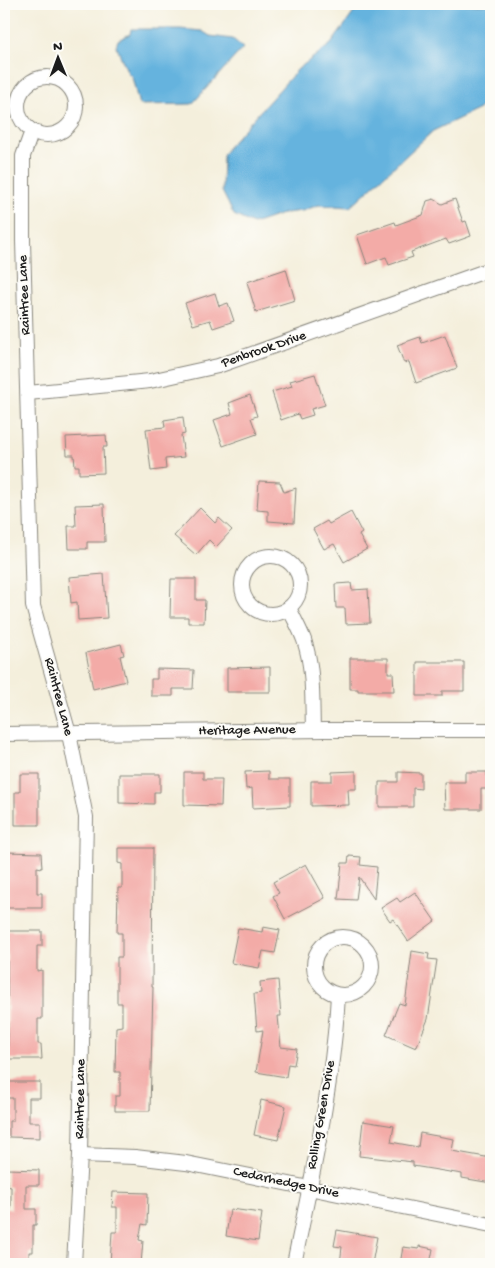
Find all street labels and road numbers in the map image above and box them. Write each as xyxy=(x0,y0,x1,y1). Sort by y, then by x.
street label: Raintree Lane xyxy=(15,254,35,335)
street label: Penbrook Drive xyxy=(218,327,309,373)
street label: Raintree Lane xyxy=(39,656,77,739)
street label: Heritage Avenue xyxy=(198,722,297,740)
street label: Raintree Lane xyxy=(72,1058,90,1139)
street label: Rolling Green Drive xyxy=(304,1058,340,1171)
street label: Cedarhedge Drive xyxy=(232,1163,341,1203)

